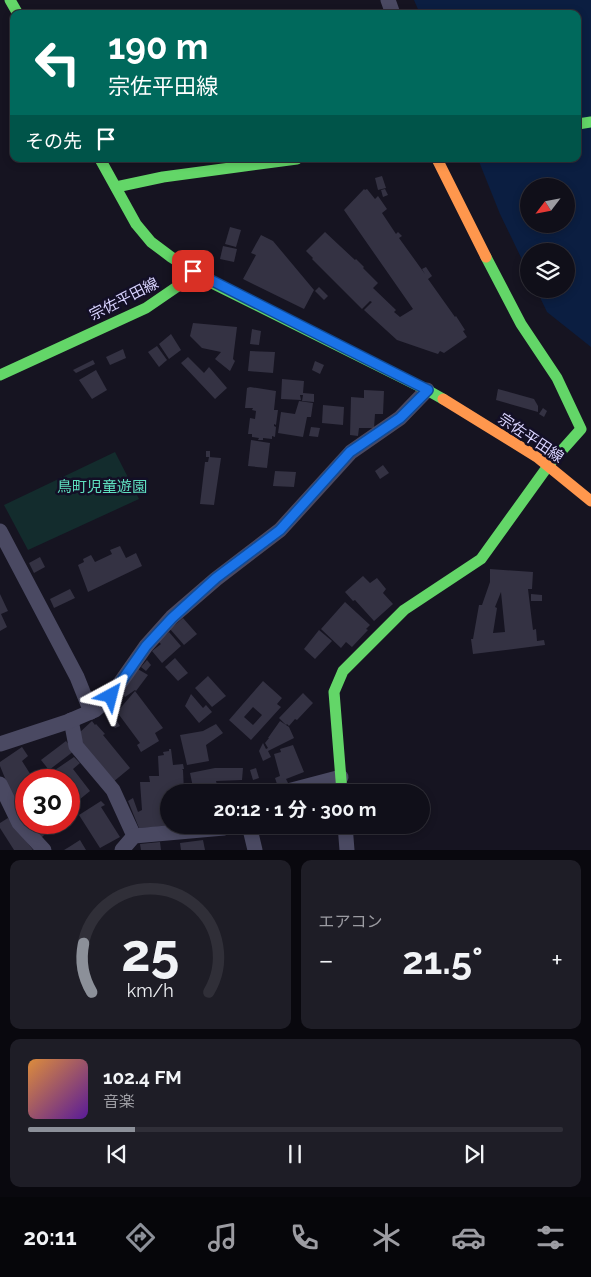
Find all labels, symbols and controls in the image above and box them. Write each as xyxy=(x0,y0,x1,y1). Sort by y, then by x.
text: 190 m xyxy=(108,26,208,67)
icon: left xyxy=(25,30,90,95)
text: 宗佐平田線 xyxy=(108,73,218,99)
icon: arrive xyxy=(92,125,120,153)
text: その先 xyxy=(25,130,82,152)
north arrow xyxy=(520,178,575,232)
map controls xyxy=(520,178,575,298)
button: layers xyxy=(520,243,575,298)
pin xyxy=(172,250,214,292)
icon: arrive xyxy=(179,257,207,285)
street label: 宗佐平田線 xyxy=(86,274,162,324)
street label: 宗佐平田線 xyxy=(495,410,567,466)
park label: 鳥町児童遊園 xyxy=(57,478,147,496)
position arrow xyxy=(84,669,136,721)
speed limit sign: 30 xyxy=(15,769,80,834)
text: 20:12 · 1 分 · 300 m xyxy=(213,798,377,820)
text: エアコン xyxy=(319,912,383,931)
text: 25 xyxy=(121,922,179,983)
text: 21.5° xyxy=(402,938,483,983)
text: − xyxy=(319,944,334,977)
text: + xyxy=(551,944,563,977)
text: km/h xyxy=(127,980,174,1001)
text: 102.4 FM xyxy=(103,1066,182,1088)
text: 音楽 xyxy=(103,1092,135,1111)
icon: previous xyxy=(103,1140,131,1168)
icon: pause xyxy=(281,1140,309,1168)
icon: next xyxy=(460,1140,488,1168)
icon: directions xyxy=(123,1220,158,1255)
icon: music xyxy=(205,1220,240,1255)
icon: phone xyxy=(287,1220,322,1255)
icon: climate xyxy=(369,1220,404,1255)
icon: car xyxy=(451,1220,486,1255)
icon: filters xyxy=(533,1220,568,1255)
text: 20:11 xyxy=(23,1224,77,1250)

